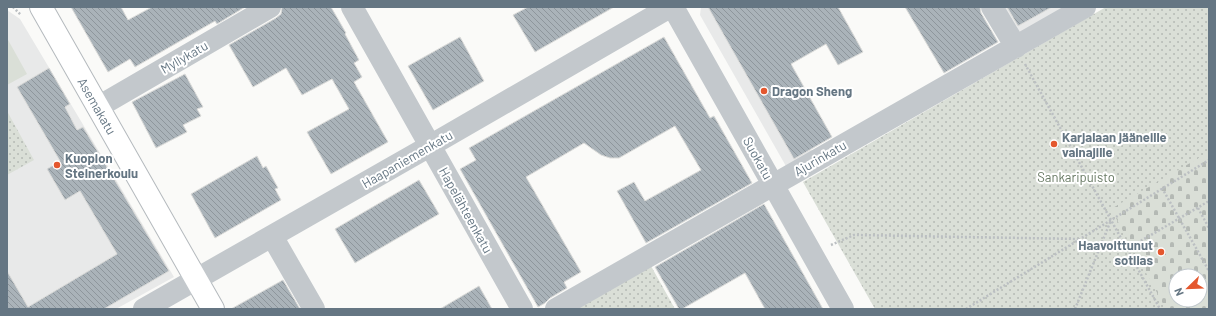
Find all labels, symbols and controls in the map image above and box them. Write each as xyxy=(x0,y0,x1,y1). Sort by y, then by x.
street label: Myllykatu xyxy=(157,37,211,77)
street label: Asemakatu xyxy=(74,75,120,137)
place label: Dragon Sheng xyxy=(772,83,852,99)
marker: Dragon Sheng xyxy=(759,86,769,96)
street label: Haapaniemenkatu xyxy=(359,127,455,191)
place label: Karjalaan jääneille vainajille xyxy=(1062,129,1167,160)
street label: Suokatu xyxy=(740,134,776,182)
street label: Ajurinkatu xyxy=(791,137,849,179)
marker: Karjalaan jääneille vainajille xyxy=(1049,139,1059,149)
place label: Kuopion Steinerkoulu xyxy=(65,150,138,181)
marker: Kuopion Steinerkoulu xyxy=(52,160,62,170)
street label: Hapelähteenkatu xyxy=(436,164,496,256)
park label: Sankaripuisto xyxy=(1037,169,1115,185)
place label: Haavoittunut sotilas xyxy=(1078,237,1153,268)
marker: Haavoittunut sotilas xyxy=(1156,247,1166,257)
north arrow xyxy=(1168,268,1208,308)
text: N xyxy=(1171,286,1186,298)

